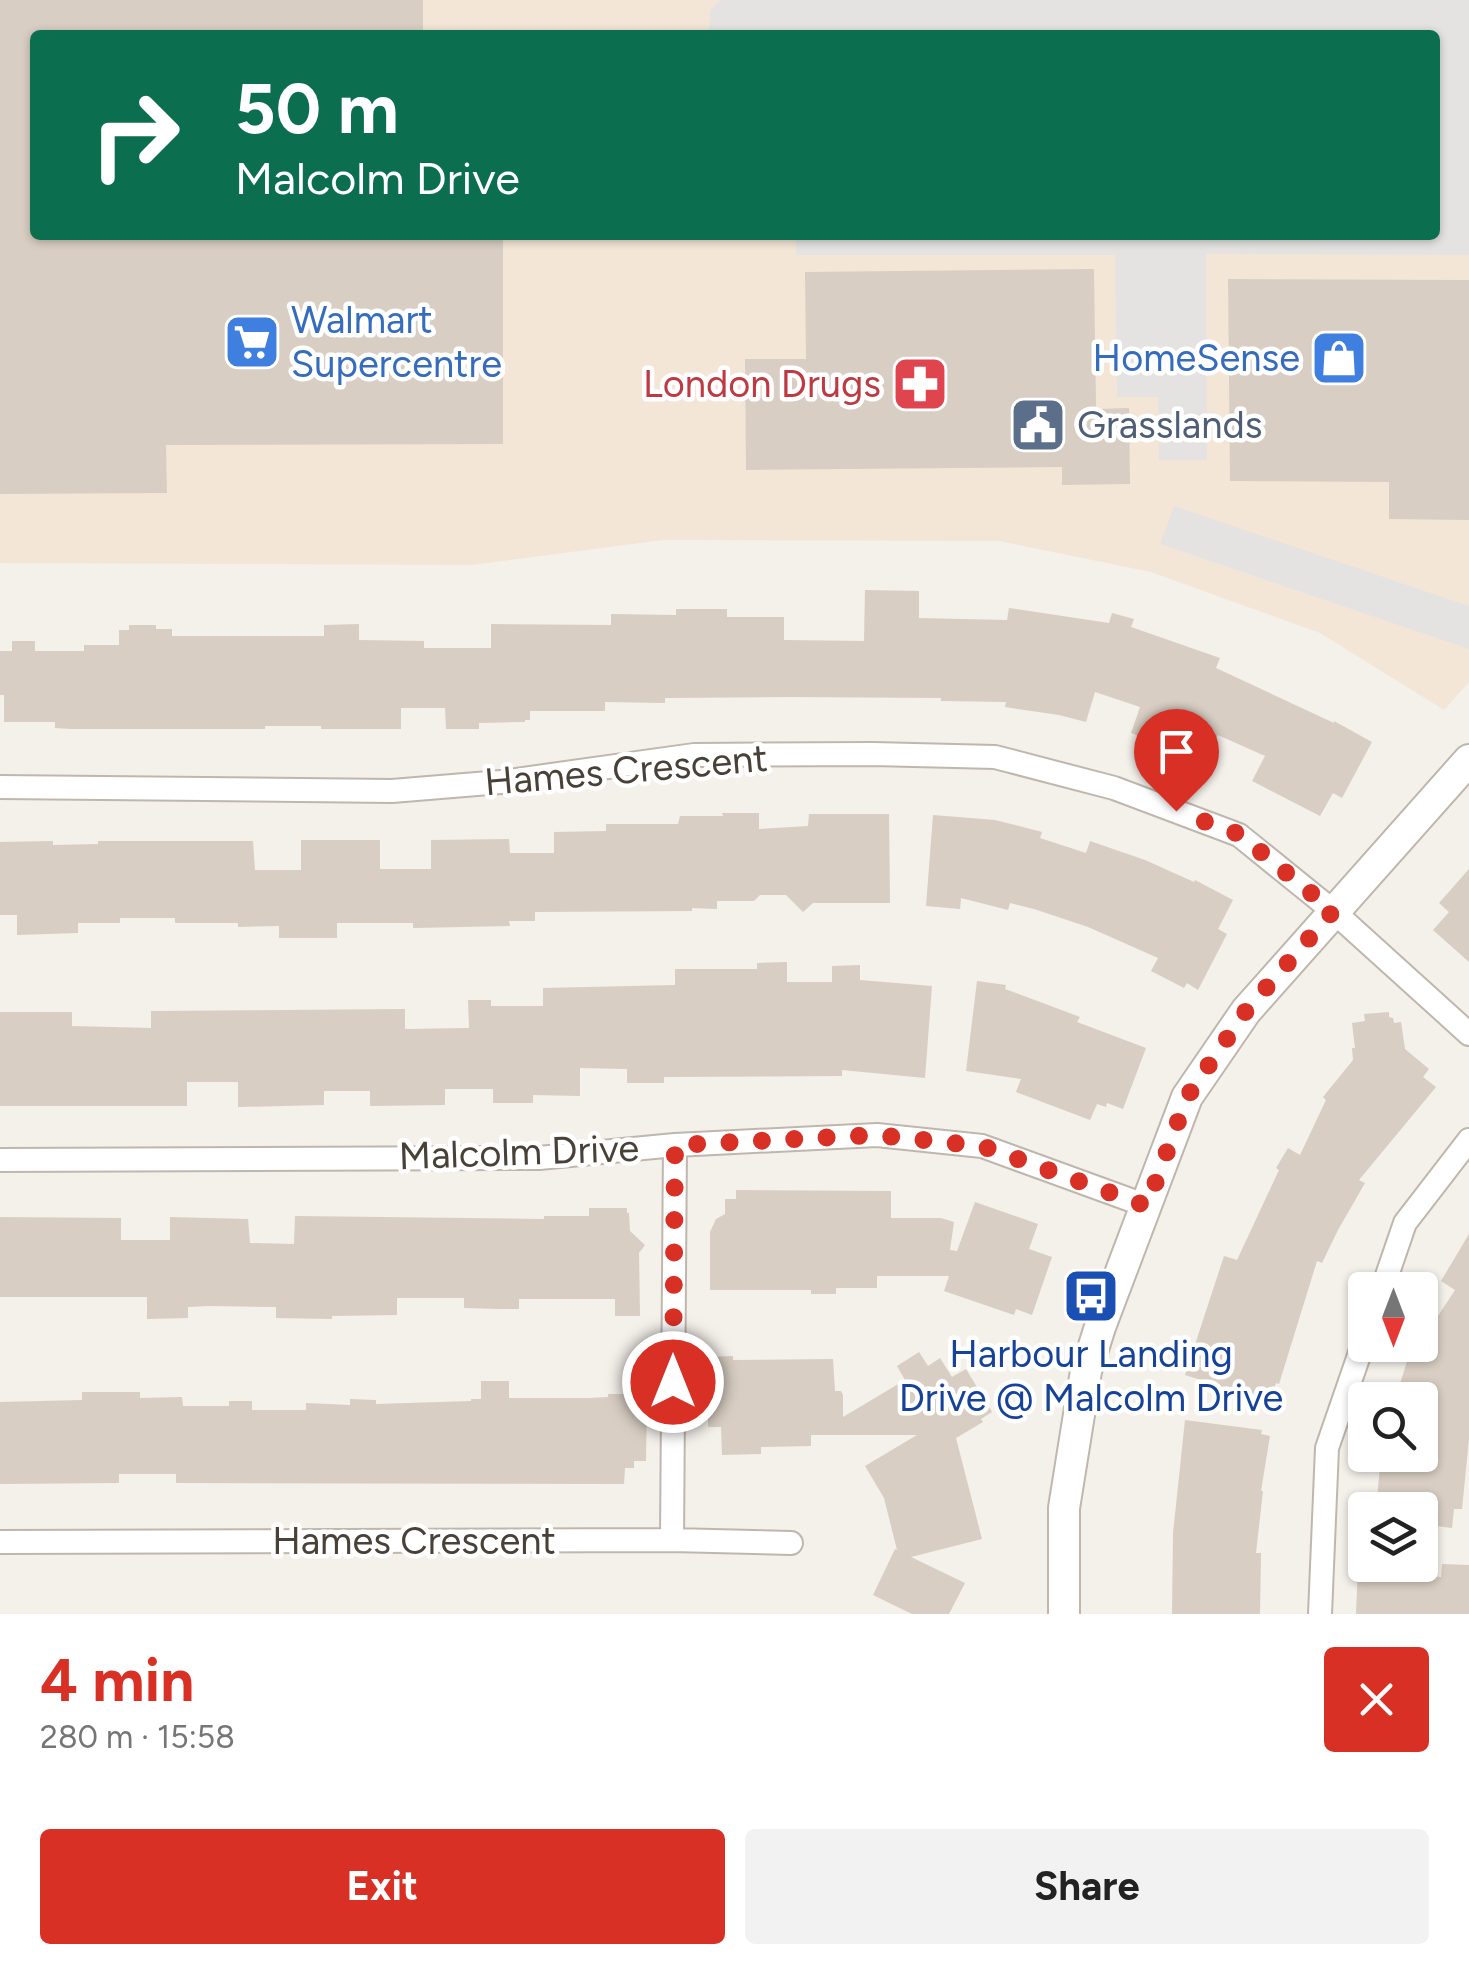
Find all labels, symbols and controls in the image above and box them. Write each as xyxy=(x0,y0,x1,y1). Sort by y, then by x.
text: 50 m xyxy=(235,66,399,151)
icon: right xyxy=(70,70,200,200)
text: Malcolm Drive xyxy=(235,151,520,205)
place label: Walmart Supercentre xyxy=(291,297,502,387)
supermarket icon: Walmart Supercentre xyxy=(222,312,282,372)
shop icon: HomeSense xyxy=(1309,328,1369,388)
place label: HomeSense xyxy=(1093,335,1300,381)
pharmacy icon: London Drugs xyxy=(890,354,950,414)
place label: London Drugs xyxy=(643,361,881,407)
public building icon: Grasslands xyxy=(1008,395,1068,455)
place label: Grasslands xyxy=(1077,402,1262,448)
pin xyxy=(1134,709,1219,812)
icon: arrive xyxy=(1149,724,1204,779)
street label: Hames Crescent xyxy=(483,735,769,805)
street label: Malcolm Drive xyxy=(398,1125,640,1179)
bus stop icon: Harbour Landing Drive @ Malcolm Drive xyxy=(1061,1266,1121,1326)
north arrow xyxy=(1348,1272,1438,1362)
map controls xyxy=(1348,1272,1438,1582)
position arrow xyxy=(621,1330,725,1434)
place label: Harbour Landing Drive @ Malcolm Drive xyxy=(899,1331,1283,1421)
button: search xyxy=(1348,1382,1438,1472)
button: layers xyxy=(1348,1492,1438,1582)
street label: Hames Crescent xyxy=(272,1518,556,1564)
text: 4 min xyxy=(40,1644,194,1716)
button: close xyxy=(1324,1647,1429,1752)
text: 280 m · 15:58 xyxy=(40,1718,235,1756)
button: Exit xyxy=(40,1829,725,1944)
button: Share xyxy=(745,1829,1429,1944)

